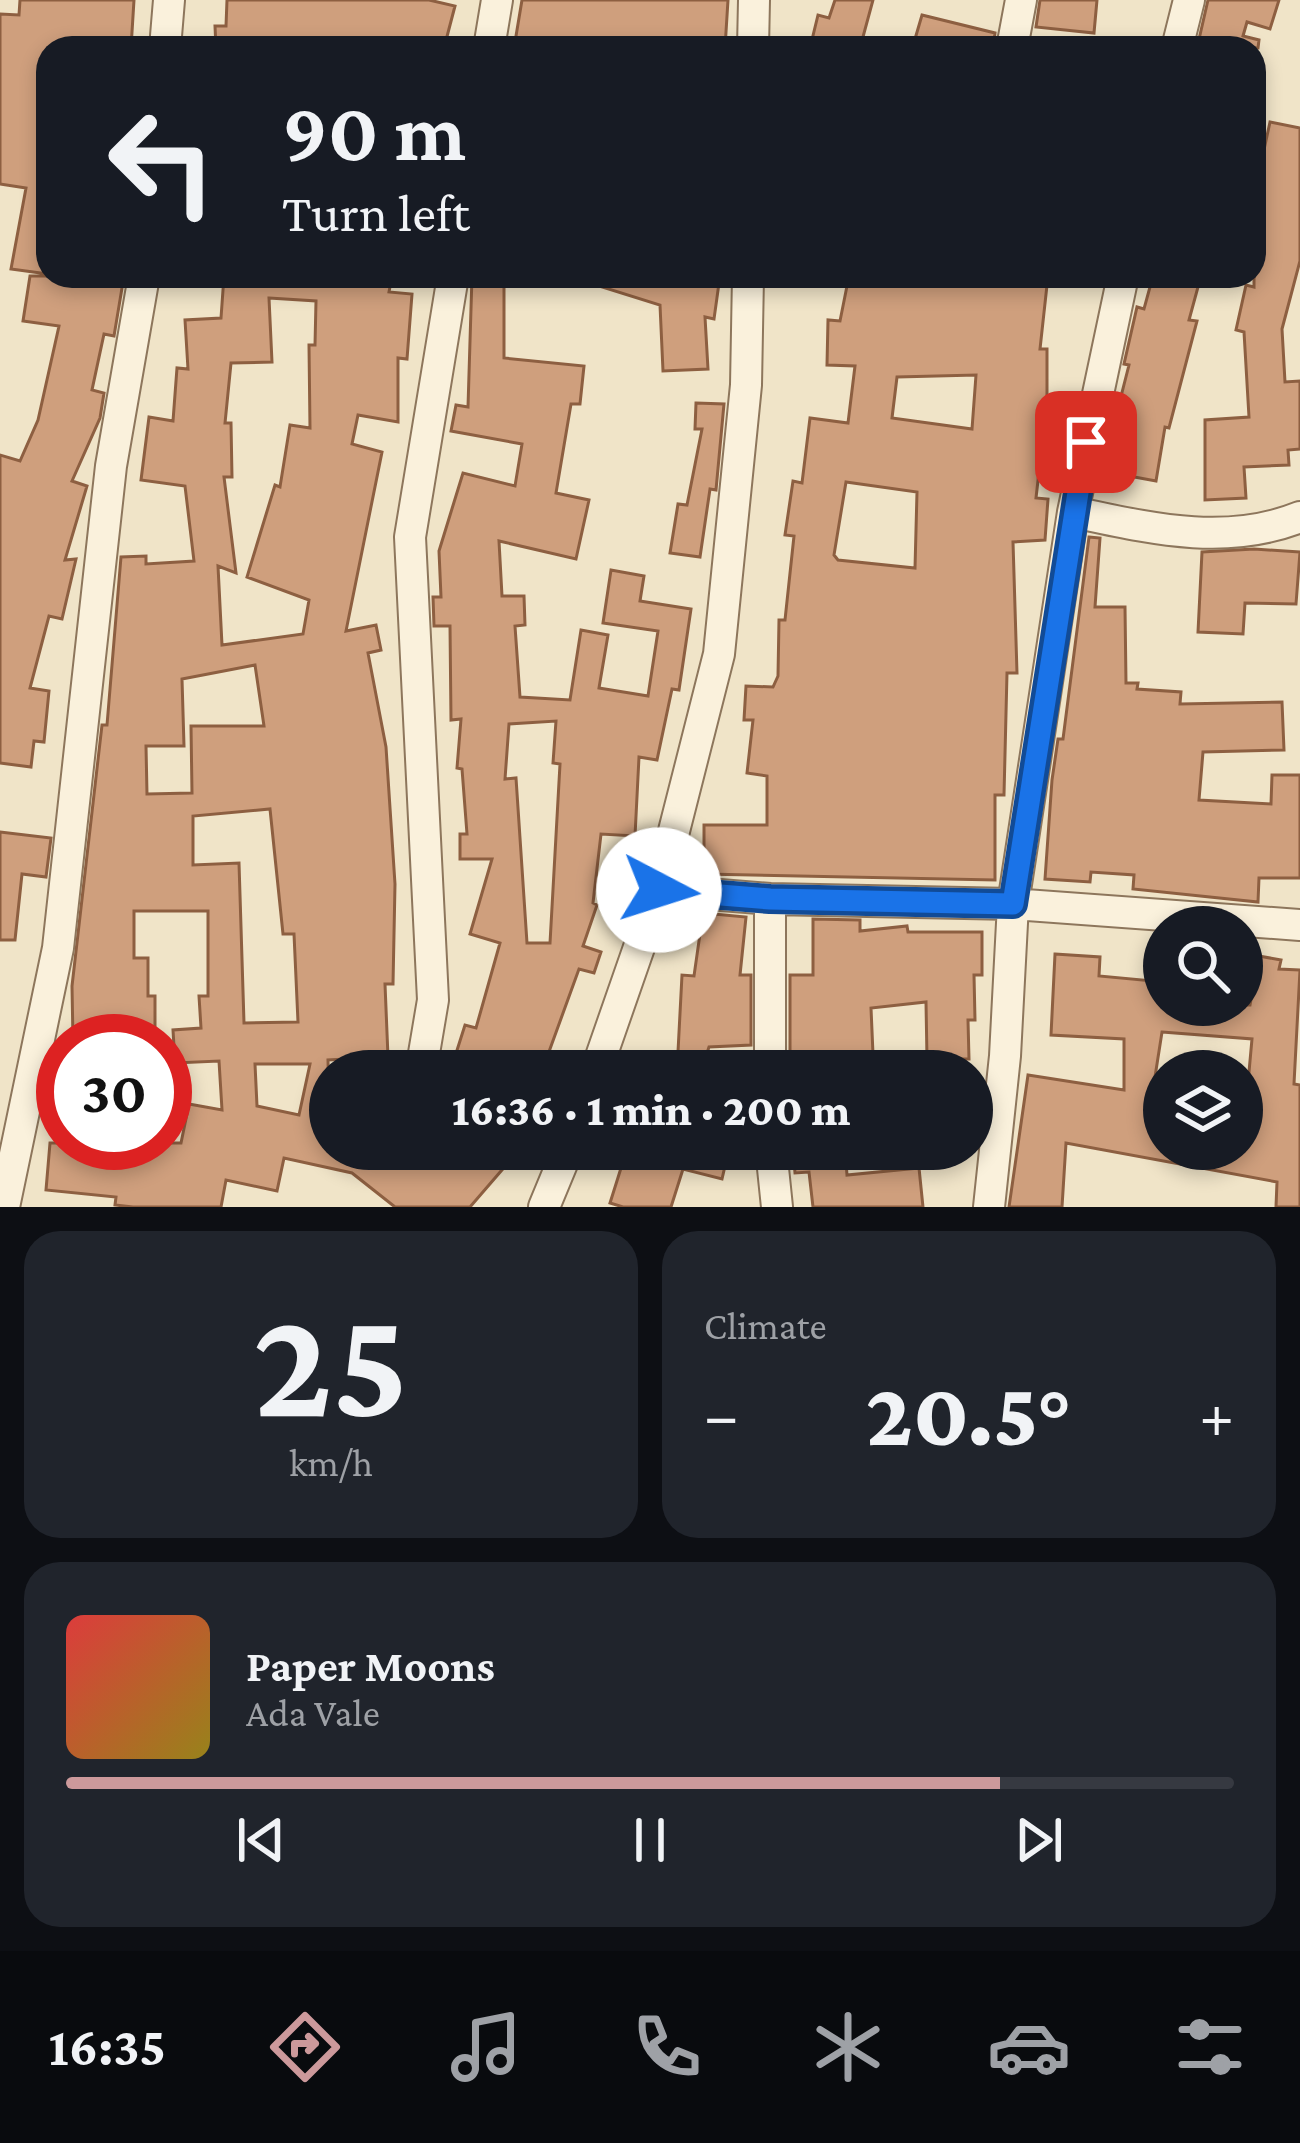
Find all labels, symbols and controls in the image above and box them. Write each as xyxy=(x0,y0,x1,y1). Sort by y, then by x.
icon: left xyxy=(84,84,240,240)
text: 90 m xyxy=(282,85,466,178)
text: Turn left xyxy=(282,183,470,243)
pin xyxy=(1035,391,1137,493)
icon: arrive xyxy=(1053,409,1119,475)
position arrow xyxy=(596,827,722,953)
map controls xyxy=(1143,906,1263,1170)
button: search xyxy=(1143,906,1263,1026)
speed limit sign: 30 xyxy=(36,1014,192,1170)
button: layers xyxy=(1143,1050,1263,1170)
text: 16:36 · 1 min · 200 m xyxy=(452,1085,850,1135)
text: 25 xyxy=(253,1276,409,1450)
text: Climate xyxy=(704,1304,827,1347)
text: 20.5° xyxy=(866,1364,1072,1464)
text: − xyxy=(704,1378,739,1451)
text: + xyxy=(1199,1378,1234,1451)
text: km/h xyxy=(289,1441,373,1484)
text: Paper Moons xyxy=(246,1641,495,1691)
text: Ada Vale xyxy=(246,1691,380,1734)
icon: previous xyxy=(228,1807,294,1873)
icon: pause xyxy=(617,1807,683,1873)
icon: next xyxy=(1006,1807,1072,1873)
icon: directions xyxy=(263,2005,347,2089)
icon: music xyxy=(444,2005,528,2089)
icon: phone xyxy=(625,2005,709,2089)
icon: climate xyxy=(806,2005,890,2089)
icon: car xyxy=(987,2005,1071,2089)
icon: filters xyxy=(1168,2005,1252,2089)
text: 16:35 xyxy=(48,2017,166,2077)

